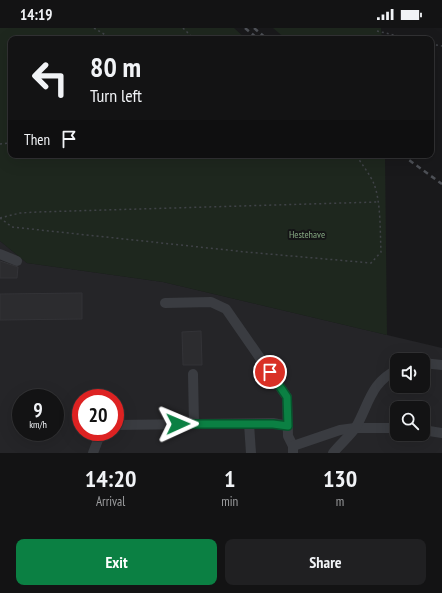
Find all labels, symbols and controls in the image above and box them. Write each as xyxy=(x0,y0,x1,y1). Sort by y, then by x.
text: 14:19 xyxy=(20,5,52,24)
text: 80 m xyxy=(90,48,141,85)
icon: left xyxy=(24,52,76,104)
text: Turn left xyxy=(90,84,142,107)
icon: arrive xyxy=(58,128,80,150)
text: Then xyxy=(24,130,50,149)
park label: Hestehave xyxy=(289,228,325,241)
map controls xyxy=(390,353,430,441)
button: sound xyxy=(390,353,430,393)
pin xyxy=(253,355,287,389)
icon: arrive xyxy=(259,361,281,383)
speed limit sign: 20 xyxy=(72,389,124,441)
text: 9 xyxy=(33,397,43,423)
button: search xyxy=(390,401,430,441)
position arrow xyxy=(157,403,199,445)
text: km/h xyxy=(29,418,47,431)
text: 14:20 xyxy=(85,463,137,494)
text: 1 xyxy=(224,463,235,494)
text: 130 xyxy=(323,463,357,494)
text: Arrival xyxy=(96,493,125,510)
text: min xyxy=(221,493,238,510)
text: m xyxy=(336,493,344,510)
button: Exit xyxy=(16,539,217,585)
button: Share xyxy=(225,539,426,585)

